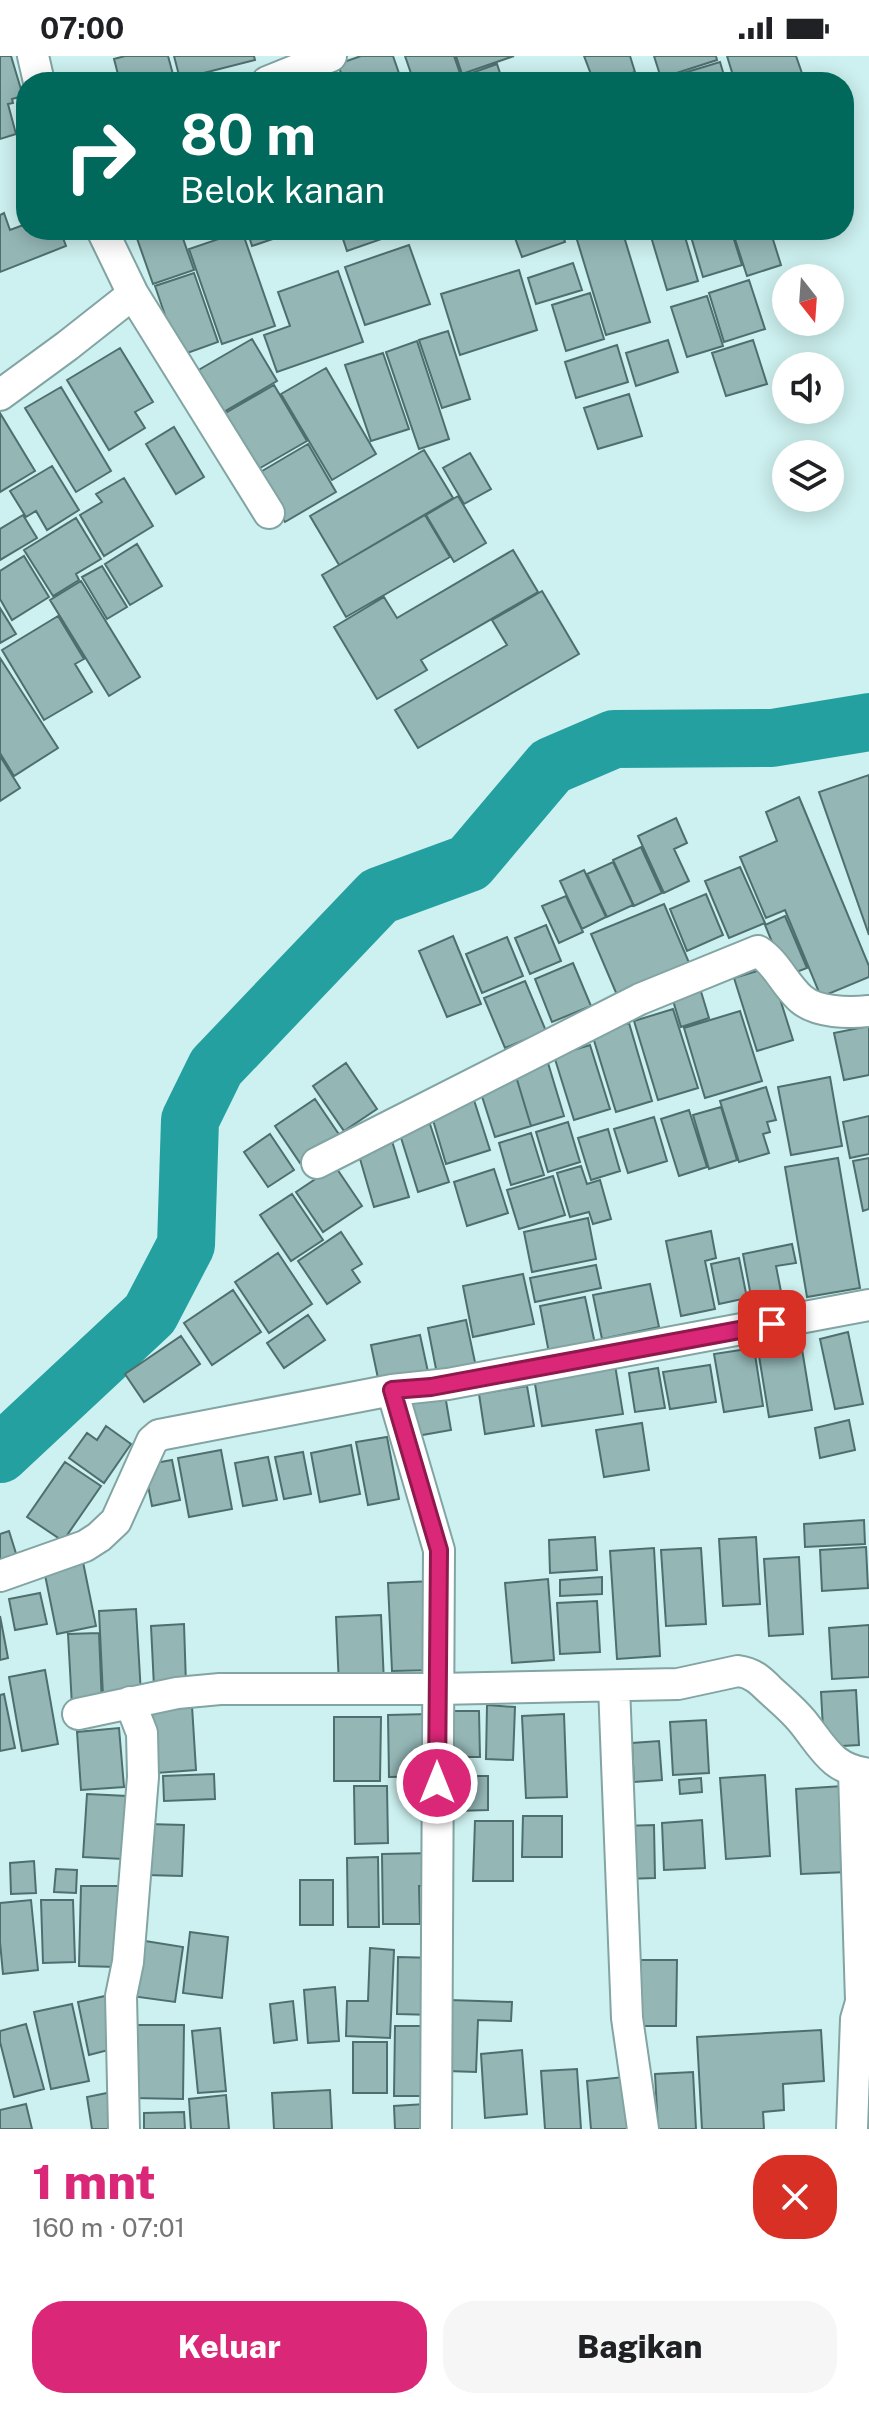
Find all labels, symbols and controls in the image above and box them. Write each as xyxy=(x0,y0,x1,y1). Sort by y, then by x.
text: 07:00 xyxy=(40,10,124,46)
text: 80 m xyxy=(180,102,316,168)
icon: right xyxy=(48,104,152,208)
text: Belok kanan xyxy=(180,169,385,211)
north arrow xyxy=(772,264,844,336)
map controls xyxy=(772,264,844,512)
button: sound xyxy=(772,352,844,424)
button: layers xyxy=(772,440,844,512)
pin xyxy=(738,1290,806,1358)
icon: arrive xyxy=(750,1302,794,1346)
position arrow xyxy=(395,1741,479,1825)
text: 1 mnt xyxy=(32,2153,156,2210)
button: close xyxy=(753,2155,837,2239)
text: 160 m · 07:01 xyxy=(32,2212,185,2243)
button: Keluar xyxy=(32,2301,427,2393)
button: Bagikan xyxy=(443,2301,837,2393)

